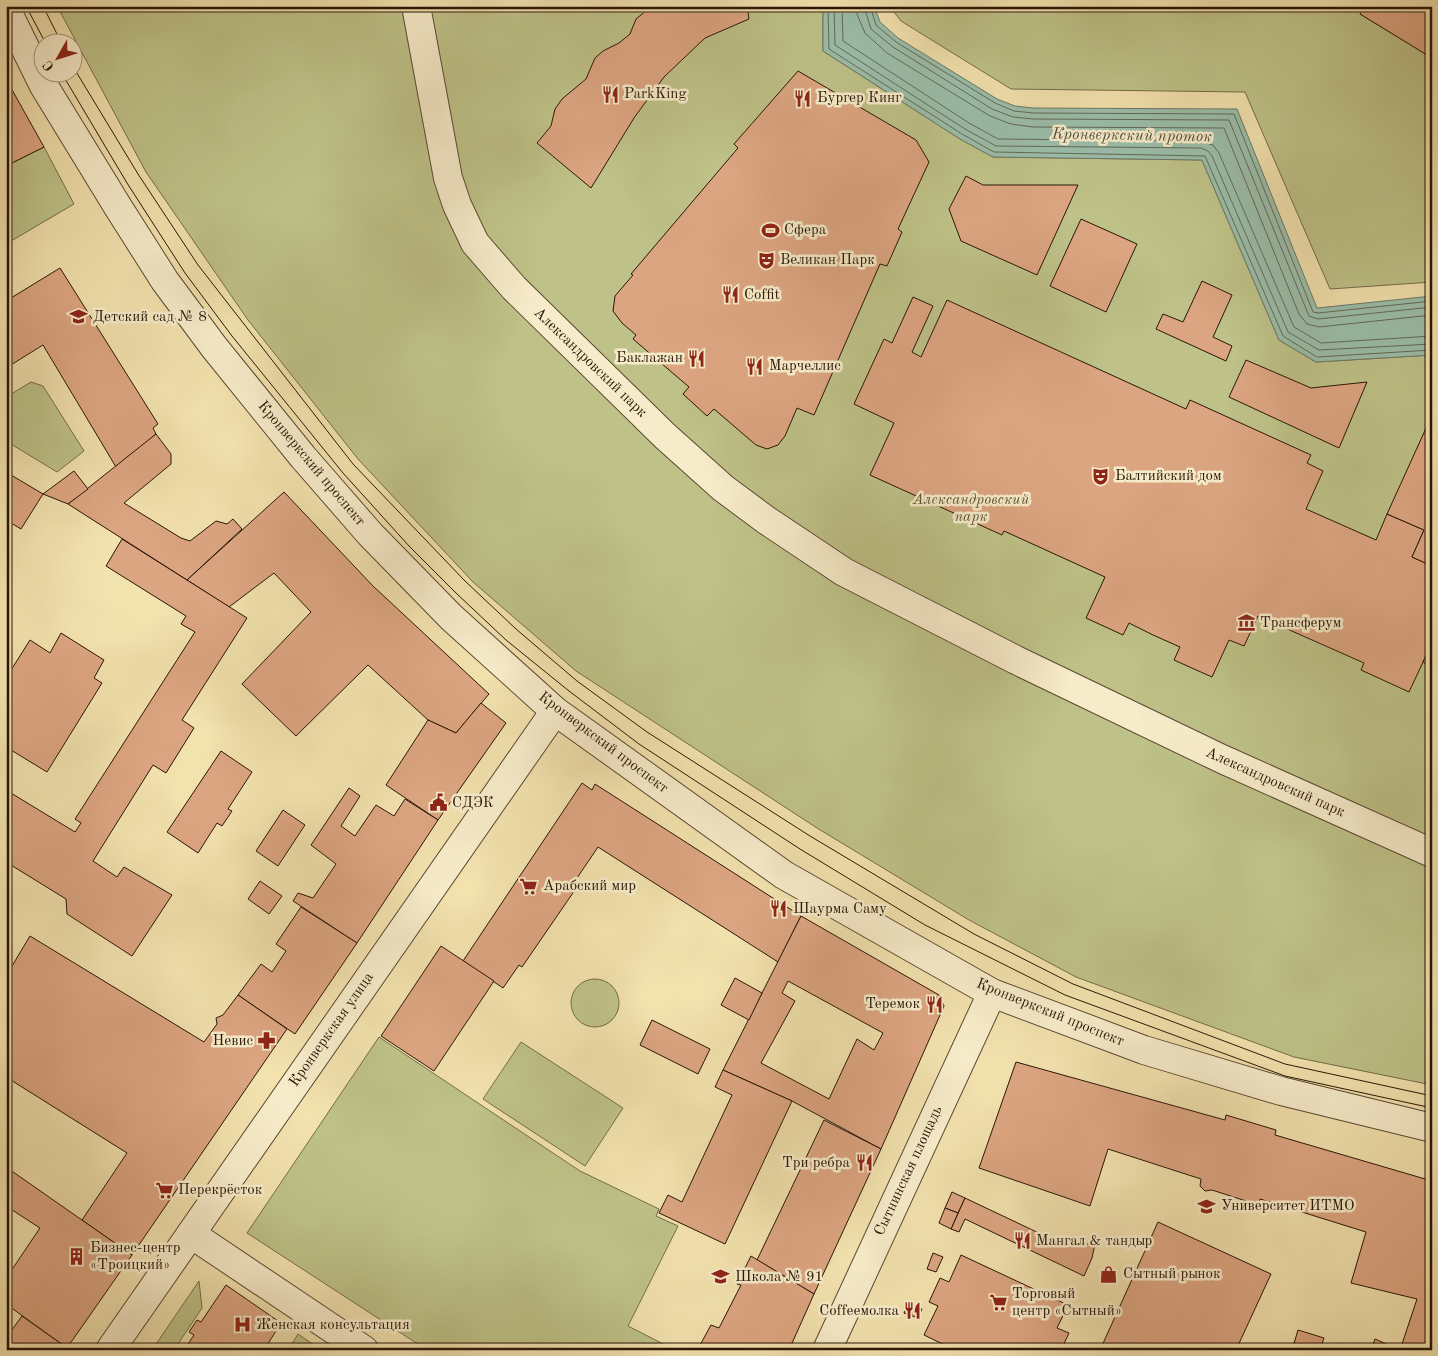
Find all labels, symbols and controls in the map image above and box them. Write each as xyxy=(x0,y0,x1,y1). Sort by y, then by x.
north arrow xyxy=(32,32,82,82)
text: С xyxy=(40,58,57,74)
restaurant icon: ParkKing xyxy=(600,84,620,104)
place label: ParkKing xyxy=(624,87,687,102)
restaurant icon: Бургер Кинг xyxy=(793,88,813,108)
place label: Бургер Кинг xyxy=(817,91,902,106)
water label: Кронверкский проток xyxy=(1051,127,1212,145)
sports icon: Сфера xyxy=(760,220,780,240)
place label: Сфера xyxy=(784,223,827,238)
theatre icon: Великан Парк xyxy=(756,250,776,270)
place label: Великан Парк xyxy=(780,253,875,268)
restaurant icon: Coffit xyxy=(720,285,740,305)
place label: Coffit xyxy=(744,288,780,303)
street label: Александровский парк xyxy=(531,305,650,421)
school or university icon: Детский сад № 8 xyxy=(69,307,89,327)
place label: Детский сад № 8 xyxy=(93,310,207,325)
restaurant icon: Баклажан xyxy=(687,348,707,368)
place label: Баклажан xyxy=(616,351,683,366)
restaurant icon: Марчеллис xyxy=(745,356,765,376)
place label: Марчеллис xyxy=(769,359,841,374)
street label: Кронверкский проспект xyxy=(255,399,367,529)
theatre icon: Балтийский дом xyxy=(1091,466,1111,486)
place label: Балтийский дом xyxy=(1115,469,1222,484)
park label: Александровский парк xyxy=(912,493,1030,525)
museum icon: Трансферум xyxy=(1236,613,1256,633)
place label: Трансферум xyxy=(1260,616,1342,631)
street label: Кронверкский проспект xyxy=(535,690,671,796)
street label: Александровский парк xyxy=(1203,745,1347,821)
public building icon: СДЭК xyxy=(428,793,448,813)
place label: СДЭК xyxy=(452,796,494,811)
supermarket icon: Арабский мир xyxy=(519,876,539,896)
place label: Арабский мир xyxy=(543,879,636,894)
restaurant icon: Шаурма Саму xyxy=(769,899,789,919)
place label: Шаурма Саму xyxy=(793,902,887,917)
street label: Кронверкская улица xyxy=(287,970,377,1090)
street label: Кронверкский проспект xyxy=(974,976,1126,1050)
restaurant icon: Теремок xyxy=(924,994,944,1014)
place label: Теремок xyxy=(865,997,920,1012)
pharmacy icon: Невис xyxy=(257,1031,277,1051)
place label: Невис xyxy=(212,1034,253,1049)
street label: Сытнинская площадь xyxy=(872,1104,946,1238)
restaurant icon: Три ребра xyxy=(854,1153,874,1173)
place label: Три ребра xyxy=(782,1156,851,1171)
supermarket icon: Перекрёсток xyxy=(154,1180,174,1200)
place label: Перекрёсток xyxy=(178,1183,263,1198)
school or university icon: Университет ИТМО xyxy=(1197,1196,1217,1216)
place label: Университет ИТМО xyxy=(1221,1199,1355,1214)
restaurant icon: Мангал & тандыр xyxy=(1012,1231,1032,1251)
place label: Мангал & тандыр xyxy=(1036,1234,1153,1249)
place label: Бизнес-центр «Троицкий» xyxy=(90,1241,181,1273)
building icon: Бизнес-центр «Троицкий» xyxy=(66,1247,86,1267)
shop icon: Сытный рынок xyxy=(1099,1264,1119,1284)
school or university icon: Школа № 91 xyxy=(711,1267,731,1287)
place label: Сытный рынок xyxy=(1123,1267,1221,1282)
place label: Школа № 91 xyxy=(735,1270,823,1285)
place label: Торговый центр «Сытный» xyxy=(1012,1287,1122,1319)
supermarket icon: Торговый центр «Сытный» xyxy=(988,1293,1008,1313)
restaurant icon: Coffeeмолка xyxy=(903,1301,923,1321)
place label: Coffeeмолка xyxy=(819,1304,900,1319)
hospital icon: Женская консультация xyxy=(232,1315,252,1335)
place label: Женская консультация xyxy=(256,1318,410,1333)

